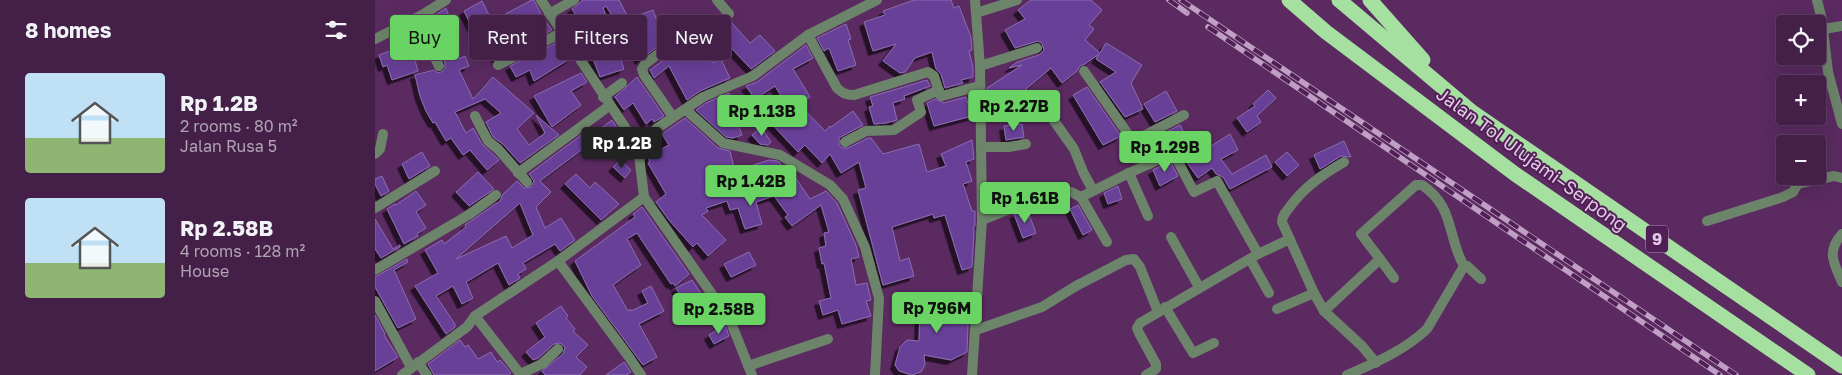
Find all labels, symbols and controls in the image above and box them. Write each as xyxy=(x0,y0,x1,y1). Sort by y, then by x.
chip: Buy xyxy=(390,15,459,60)
chip: Rent xyxy=(469,15,546,60)
chip: Filters xyxy=(556,15,647,60)
chip: New xyxy=(657,15,731,60)
map controls xyxy=(1776,15,1826,185)
button: locate xyxy=(1776,15,1826,65)
icon: filters xyxy=(322,16,350,44)
text: 8 homes xyxy=(25,17,112,43)
button: + xyxy=(1776,75,1826,125)
street label: Jalan Tol Ulujami–Serpong xyxy=(1432,82,1632,236)
text: Rp 1.2B xyxy=(180,90,258,116)
pin: Rp 2.27B xyxy=(962,90,1066,132)
icon: home xyxy=(65,93,125,153)
pin: Rp 1.13B xyxy=(710,94,814,137)
text: Rp 2.27B xyxy=(979,96,1049,116)
text: Rp 1.13B xyxy=(728,101,796,121)
text: 2 rooms · 80 m² xyxy=(180,116,298,136)
pin: Rp 1.2B xyxy=(576,126,668,169)
pin: Rp 1.29B xyxy=(1113,130,1217,173)
text: Rp 1.2B xyxy=(592,133,652,153)
button: − xyxy=(1776,135,1826,185)
text: Jalan Rusa 5 xyxy=(180,136,277,156)
text: Rp 1.29B xyxy=(1130,137,1200,157)
pin: Rp 1.42B xyxy=(699,164,803,207)
text: Rp 1.42B xyxy=(716,171,786,191)
pin: Rp 1.61B xyxy=(973,182,1077,224)
text: Rp 1.61B xyxy=(991,188,1059,208)
text: Rp 2.58B xyxy=(180,215,273,241)
icon: home xyxy=(65,218,125,278)
road number: 9 xyxy=(1646,225,1668,252)
text: 4 rooms · 128 m² xyxy=(180,241,305,261)
text: House xyxy=(180,261,229,281)
pin: Rp 2.58B xyxy=(667,292,771,335)
pin: Rp 796M xyxy=(891,292,983,334)
text: Rp 796M xyxy=(903,298,971,318)
text: Rp 2.58B xyxy=(683,299,755,319)

